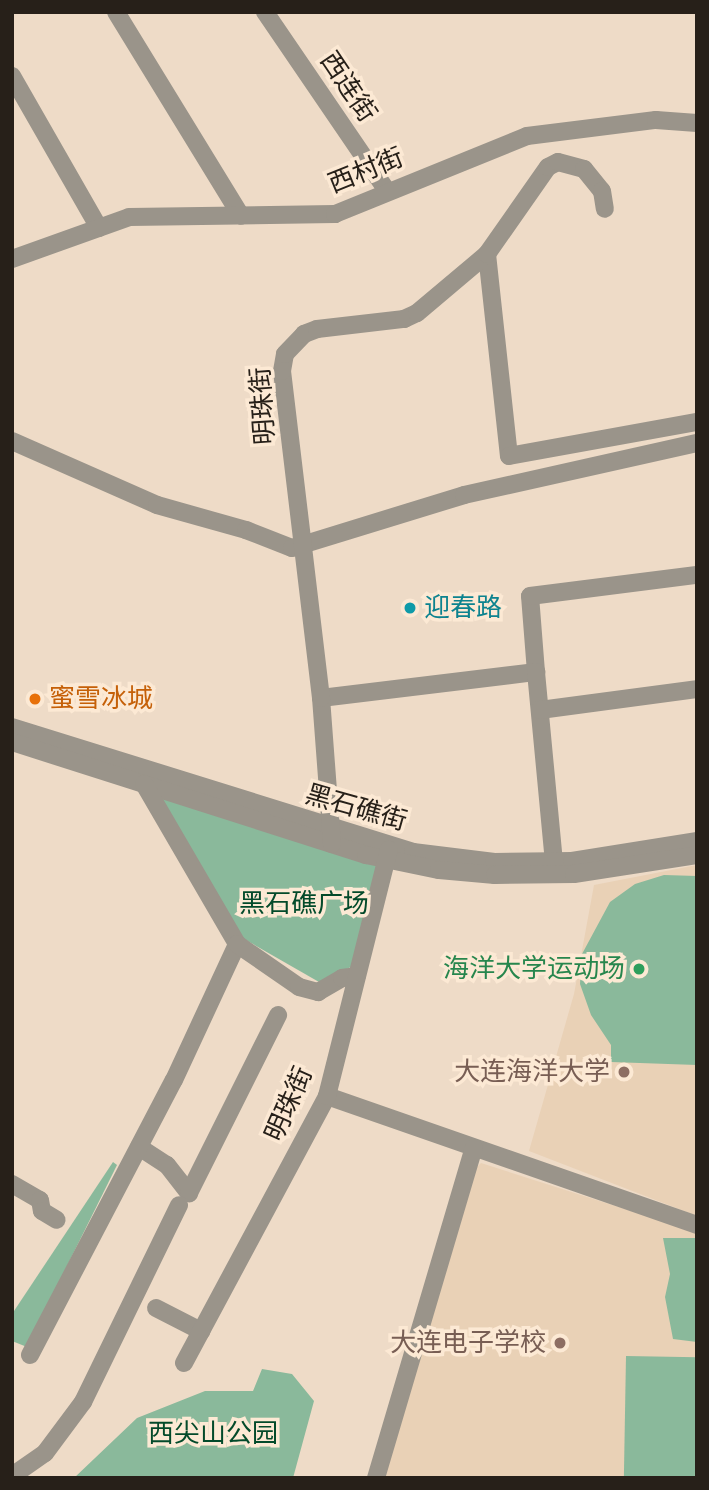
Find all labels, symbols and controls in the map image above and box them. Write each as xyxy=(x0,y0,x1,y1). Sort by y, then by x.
street label: 西连街 xyxy=(313,46,383,128)
street label: 西村街 xyxy=(324,142,408,200)
street label: 明珠街 xyxy=(245,366,281,446)
place label: 迎春路 xyxy=(424,592,502,624)
marker: 迎春路 xyxy=(402,600,418,616)
place label: 蜜雪冰城 xyxy=(49,683,153,715)
marker: 蜜雪冰城 xyxy=(27,691,43,707)
street label: 黑石礁街 xyxy=(302,779,410,837)
park label: 黑石礁广场 xyxy=(239,888,369,920)
place label: 海洋大学运动场 xyxy=(443,953,625,985)
marker: 海洋大学运动场 xyxy=(631,961,647,977)
place label: 大连海洋大学 xyxy=(454,1056,610,1088)
street label: 明珠街 xyxy=(259,1062,319,1146)
marker: 大连海洋大学 xyxy=(616,1064,632,1080)
place label: 大连电子学校 xyxy=(390,1327,546,1359)
marker: 大连电子学校 xyxy=(552,1335,568,1351)
park label: 西尖山公园 xyxy=(148,1418,278,1450)

